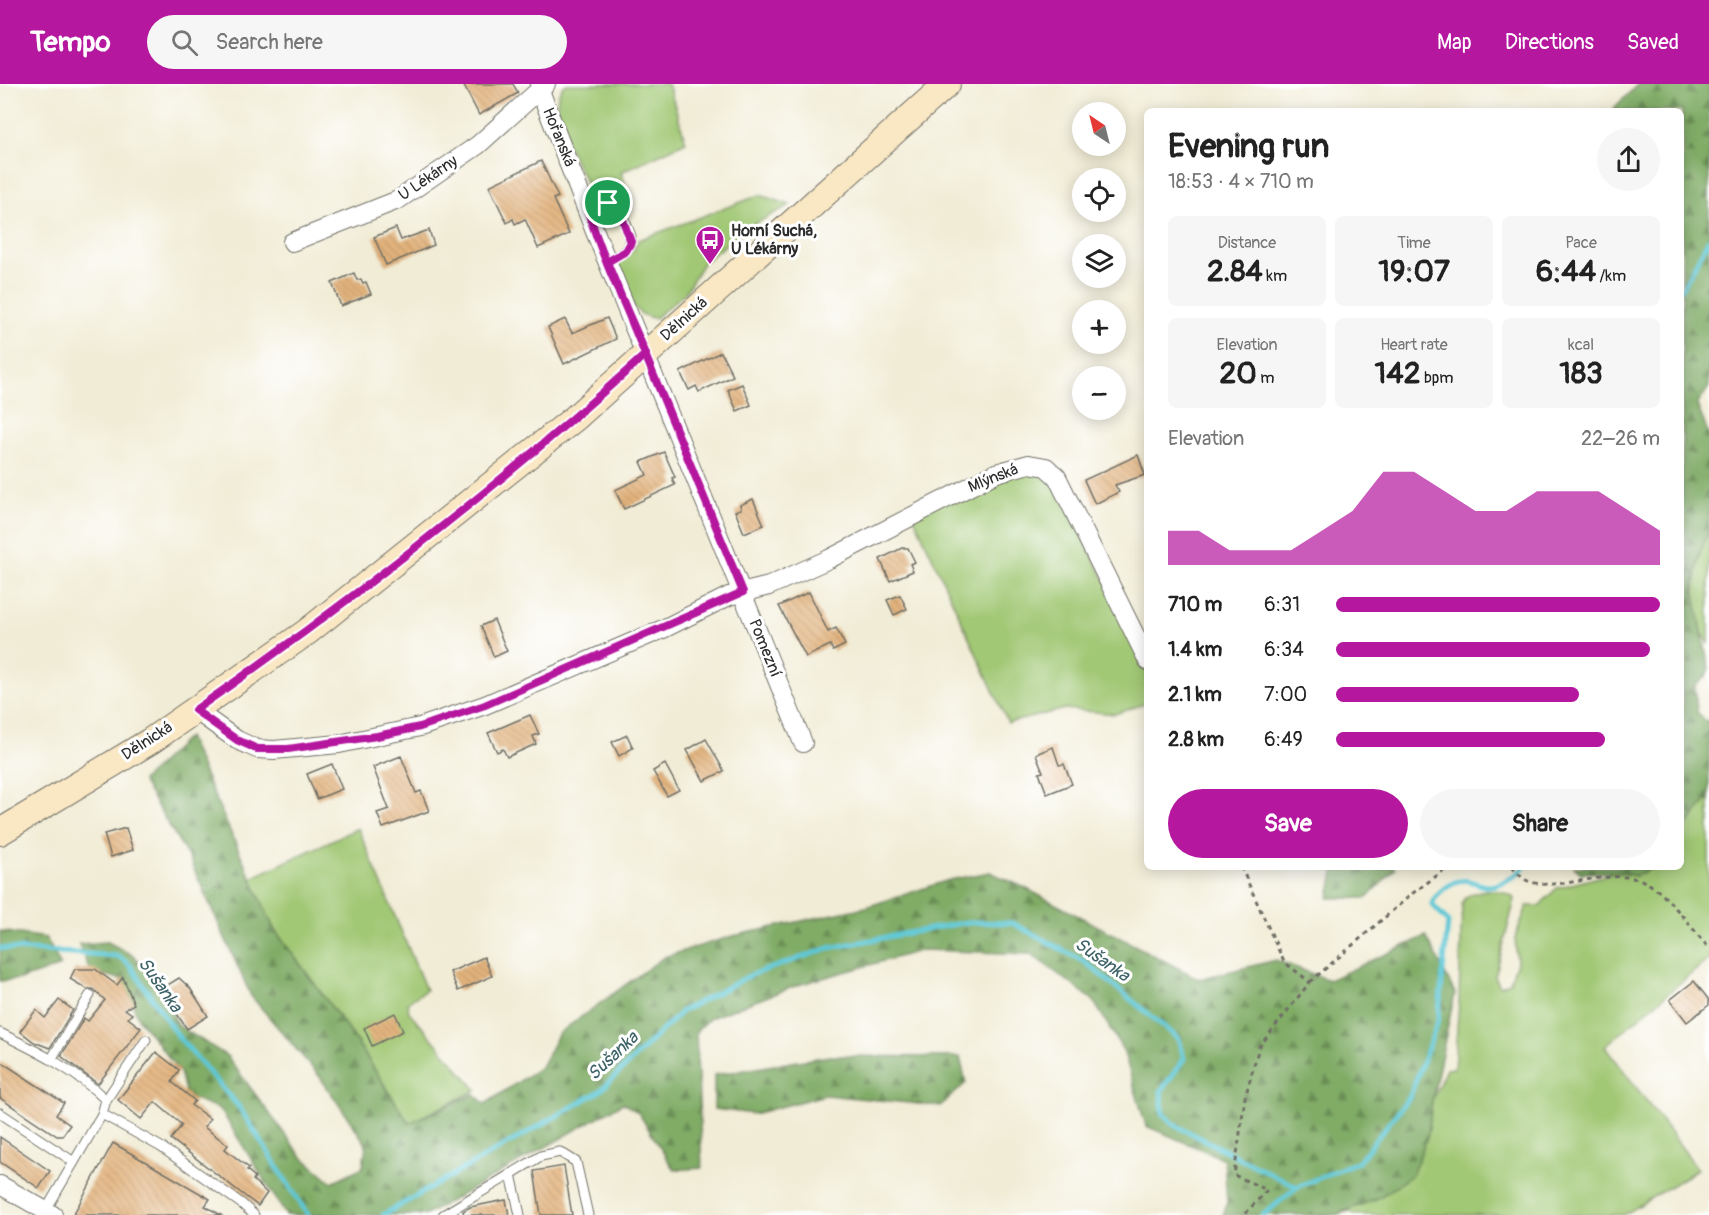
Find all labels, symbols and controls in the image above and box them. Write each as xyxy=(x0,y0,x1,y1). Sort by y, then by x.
search box xyxy=(147,15,567,69)
text: Tempo xyxy=(30,25,111,60)
icon: search xyxy=(168,26,201,59)
text: Search here xyxy=(216,28,323,56)
text: Map xyxy=(1437,29,1472,56)
text: Directions xyxy=(1505,29,1594,56)
text: Saved xyxy=(1627,29,1679,56)
north arrow xyxy=(1072,102,1126,156)
map controls xyxy=(1072,102,1126,420)
street label: Hořanská xyxy=(538,105,580,169)
text: Evening run xyxy=(1168,126,1329,167)
button: share xyxy=(1597,128,1660,191)
street label: U Lékárny xyxy=(395,151,462,205)
button: locate xyxy=(1072,168,1126,222)
text: 18:53 · 4 × 710 m xyxy=(1168,169,1314,194)
pin xyxy=(582,177,633,228)
icon: arrive xyxy=(591,186,624,219)
place label: Horní Suchá, U Lékárny xyxy=(731,221,817,259)
bus stop icon: Horní Suchá, U Lékárny xyxy=(694,224,726,266)
text: Distance xyxy=(1218,233,1276,253)
text: Time xyxy=(1397,233,1431,253)
text: Pace xyxy=(1565,233,1597,253)
button: layers xyxy=(1072,234,1126,288)
text: 2.84 xyxy=(1207,253,1263,290)
text: 19:07 xyxy=(1378,253,1450,290)
text: 6:44 xyxy=(1536,253,1596,290)
text: km xyxy=(1263,266,1287,286)
text: /km xyxy=(1596,266,1626,286)
street label: Dělnická xyxy=(656,293,712,345)
button: + xyxy=(1072,300,1126,354)
text: Elevation xyxy=(1217,335,1277,355)
text: Heart rate xyxy=(1380,335,1448,355)
text: kcal xyxy=(1568,335,1594,355)
text: 20 xyxy=(1220,355,1257,392)
text: 142 xyxy=(1375,355,1420,392)
text: 183 xyxy=(1559,355,1603,392)
button: − xyxy=(1072,366,1126,420)
text: m xyxy=(1257,368,1274,388)
text: bpm xyxy=(1420,368,1454,388)
text: Elevation xyxy=(1168,426,1244,451)
text: 22–26 m xyxy=(1581,426,1660,451)
street label: Mlýnská xyxy=(965,459,1021,497)
text: 710 m xyxy=(1168,592,1222,617)
text: 6:31 xyxy=(1264,592,1300,617)
street label: Pomezní xyxy=(744,616,786,680)
text: 1.4 km xyxy=(1168,637,1222,662)
text: 6:34 xyxy=(1264,637,1304,662)
text: 2.1 km xyxy=(1168,682,1222,707)
text: 7:00 xyxy=(1264,682,1307,707)
street label: Dělnická xyxy=(118,717,176,765)
text: 2.8 km xyxy=(1168,727,1224,752)
text: 6:49 xyxy=(1264,727,1303,752)
button: Save xyxy=(1168,789,1408,858)
button: Share xyxy=(1420,789,1660,858)
water label: Sušanka xyxy=(1070,933,1135,988)
water label: Sušanka xyxy=(133,953,188,1018)
water label: Sušanka xyxy=(583,1026,645,1085)

